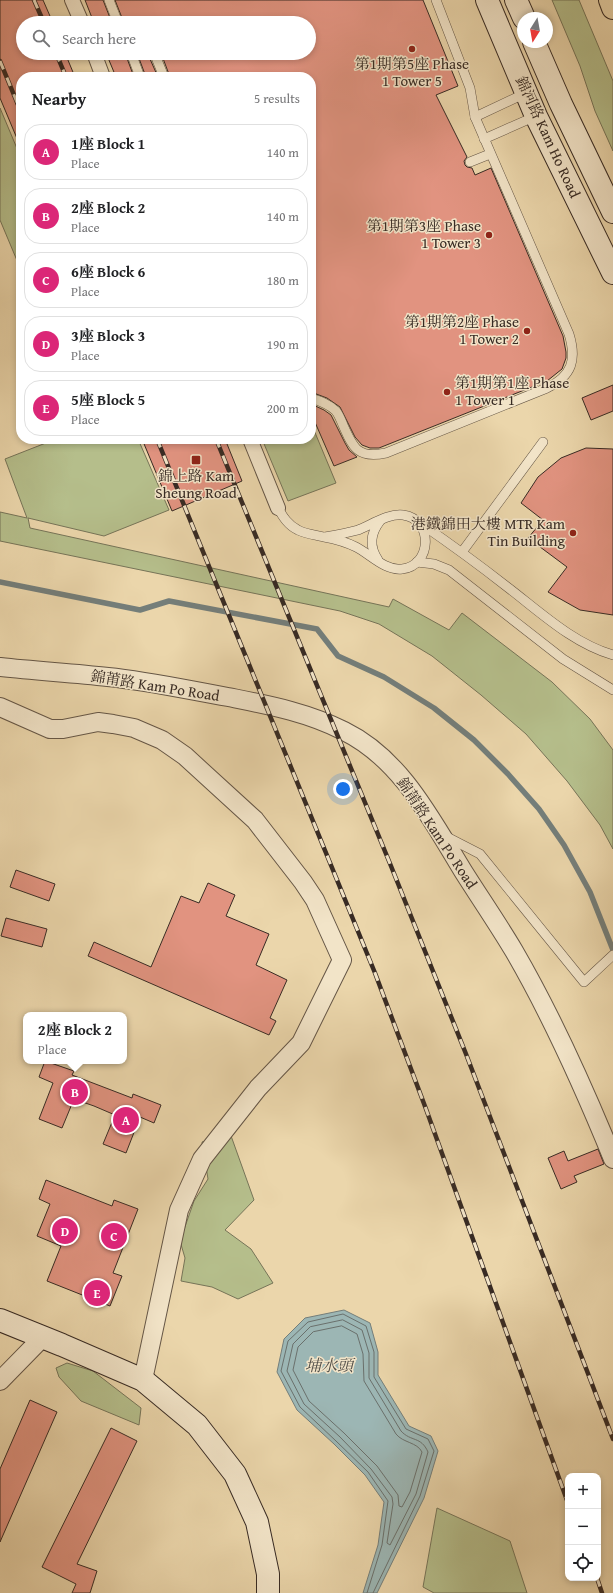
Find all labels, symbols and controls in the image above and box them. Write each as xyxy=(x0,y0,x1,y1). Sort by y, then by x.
north arrow xyxy=(517,12,553,48)
search box xyxy=(16,16,316,60)
icon: search xyxy=(30,27,52,49)
text: Search here xyxy=(62,28,136,49)
marker: 第1期第5座 Phase 1 Tower 5 xyxy=(407,44,417,54)
place label: 第1期第5座 Phase 1 Tower 5 xyxy=(355,53,469,91)
street label: 錦河路 Kam Ho Road xyxy=(511,72,586,201)
text: Nearby xyxy=(32,86,86,111)
text: 5 results xyxy=(254,89,300,108)
text: 1座 Block 1 xyxy=(71,133,145,154)
text: A xyxy=(42,143,50,162)
text: 140 m xyxy=(267,143,299,162)
text: Place xyxy=(71,154,100,173)
text: 2座 Block 2 xyxy=(71,197,145,218)
text: B xyxy=(42,207,50,226)
text: 140 m xyxy=(267,207,299,226)
place label: 第1期第3座 Phase 1 Tower 3 xyxy=(367,215,481,253)
text: Place xyxy=(71,218,100,237)
marker: 第1期第3座 Phase 1 Tower 3 xyxy=(484,230,494,240)
text: 6座 Block 6 xyxy=(71,261,145,282)
text: C xyxy=(42,271,50,290)
text: 180 m xyxy=(267,271,299,290)
text: Place xyxy=(71,282,100,301)
place label: 第1期第2座 Phase 1 Tower 2 xyxy=(405,311,519,349)
text: 3座 Block 3 xyxy=(71,325,145,346)
marker: 第1期第2座 Phase 1 Tower 2 xyxy=(522,326,532,336)
text: D xyxy=(42,335,50,354)
text: 190 m xyxy=(267,335,299,354)
text: Place xyxy=(71,346,100,365)
place label: 第1期第1座 Phase 1 Tower 1 xyxy=(455,372,569,410)
marker: 第1期第1座 Phase 1 Tower 1 xyxy=(442,387,452,397)
text: 5座 Block 5 xyxy=(71,389,145,410)
text: E xyxy=(43,399,49,418)
text: 200 m xyxy=(267,399,299,418)
text: Place xyxy=(71,410,100,429)
marker: 錦上路 Kam Sheung Road xyxy=(190,454,202,466)
place label: 錦上路 Kam Sheung Road xyxy=(155,465,237,503)
place label: 港鐵錦田大樓 MTR Kam Tin Building xyxy=(411,513,566,551)
marker: 港鐵錦田大樓 MTR Kam Tin Building xyxy=(568,528,578,538)
street label: 錦莆路 Kam Po Road xyxy=(89,665,221,706)
street label: 錦莆路 Kam Po Road xyxy=(392,773,483,893)
your location xyxy=(333,779,353,799)
popup xyxy=(23,1012,127,1064)
text: 2座 Block 2 xyxy=(38,1019,112,1040)
text: Place xyxy=(38,1040,67,1059)
pin: B xyxy=(62,1077,88,1107)
pin: A xyxy=(113,1105,139,1135)
pin: D xyxy=(52,1216,78,1246)
pin: C xyxy=(101,1221,127,1251)
pin: E xyxy=(84,1278,110,1308)
water label: 埔水頭 xyxy=(305,1353,356,1377)
map controls xyxy=(565,1473,601,1581)
button: + xyxy=(565,1473,601,1509)
button: − xyxy=(565,1509,601,1545)
button: locate xyxy=(565,1545,601,1581)

